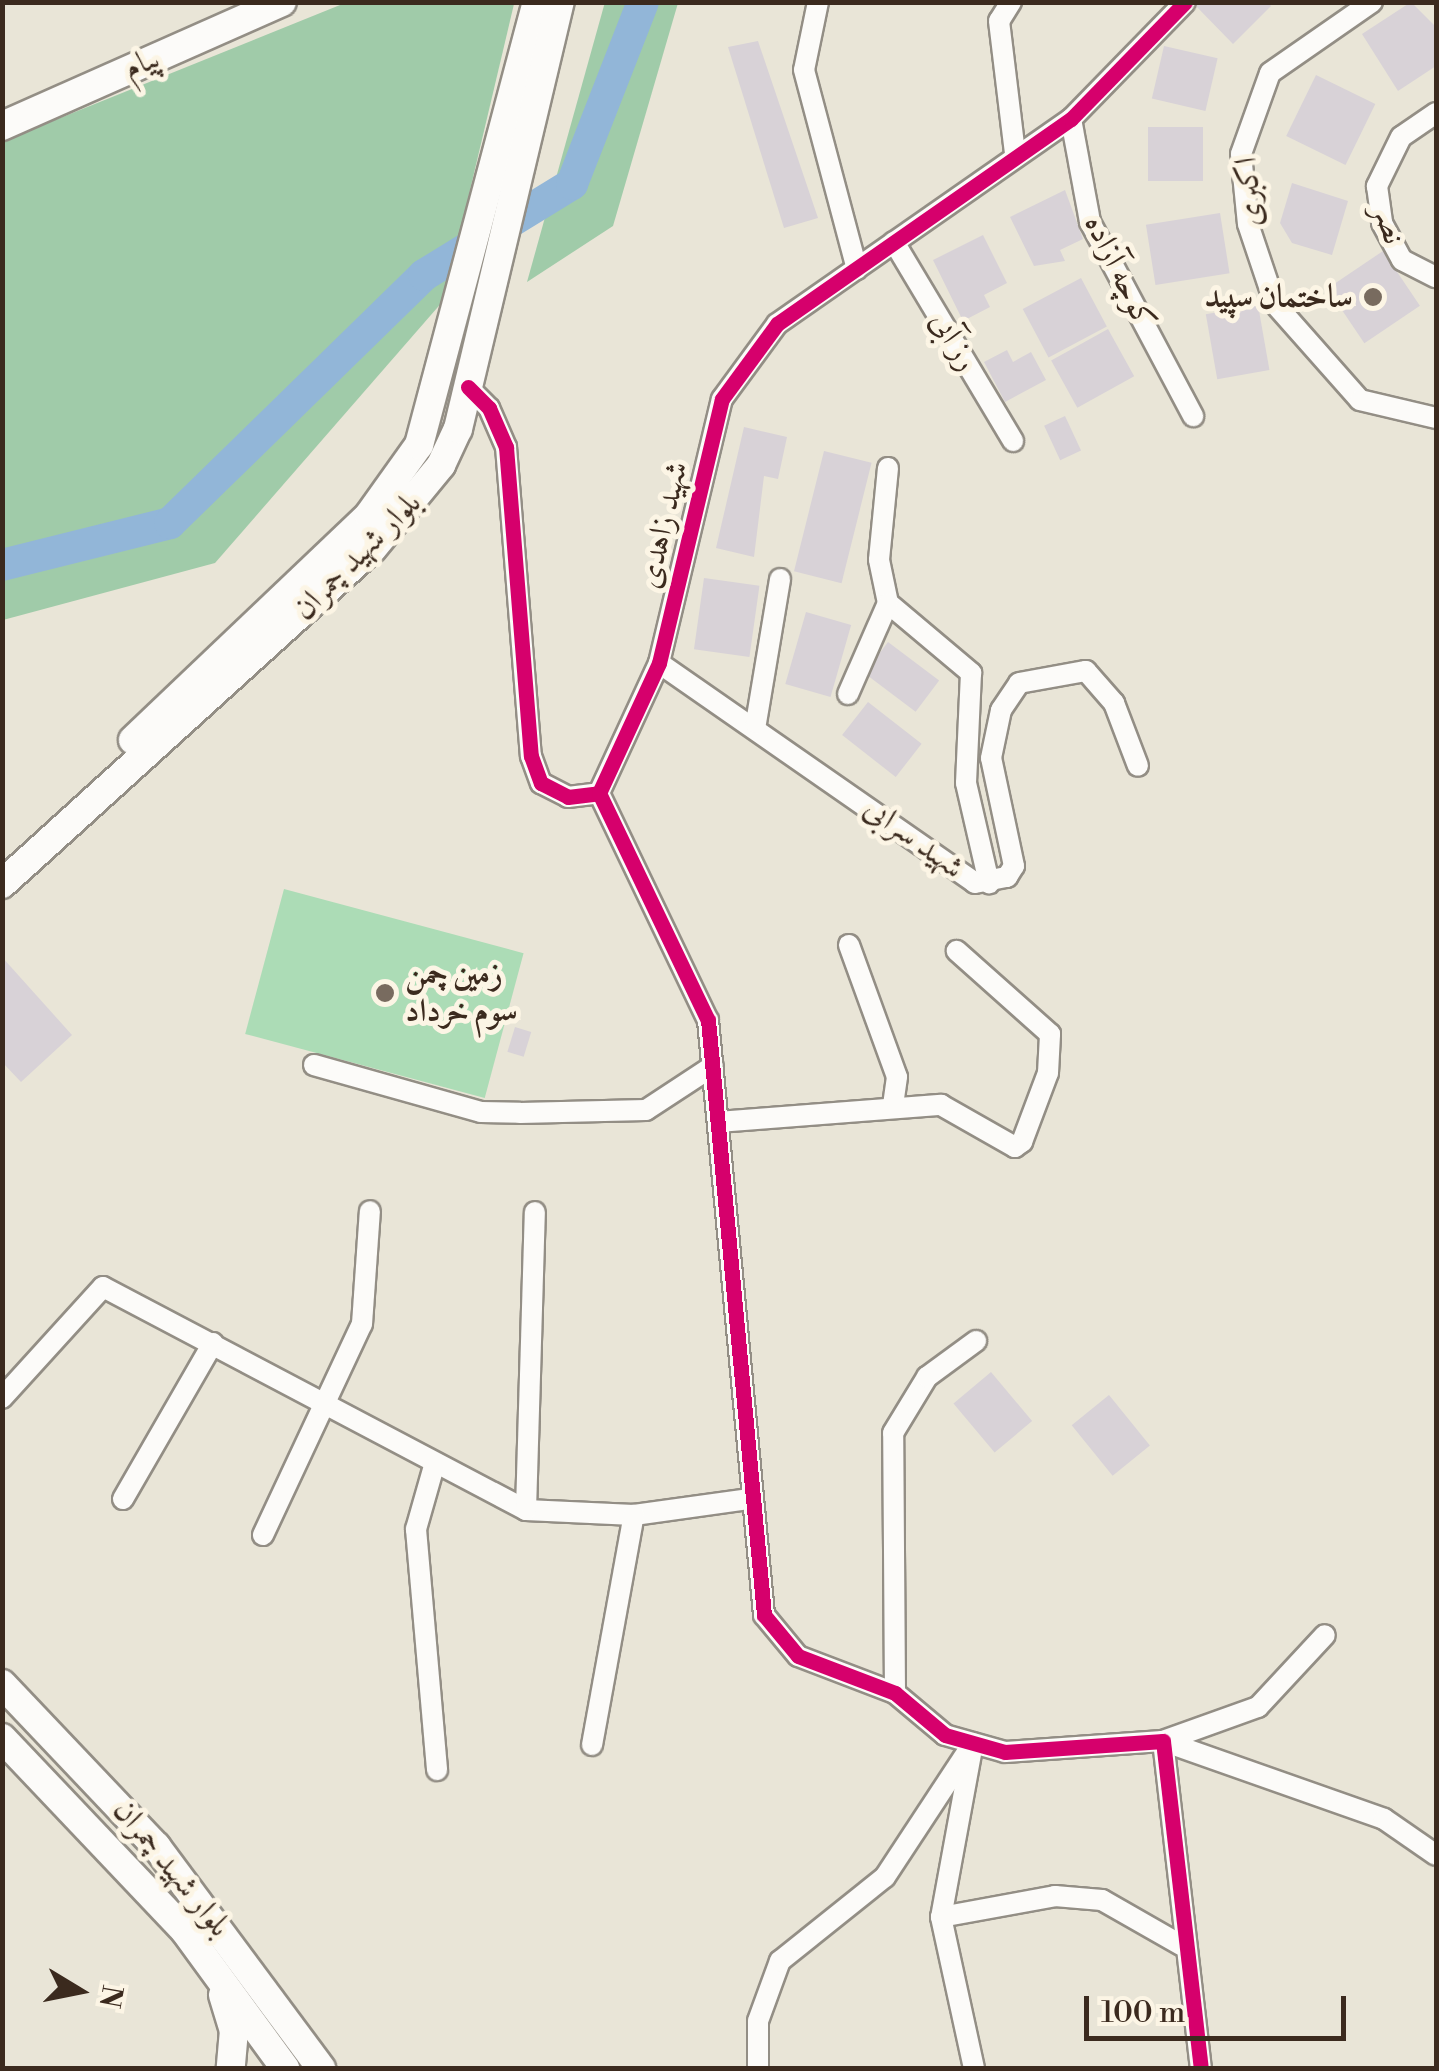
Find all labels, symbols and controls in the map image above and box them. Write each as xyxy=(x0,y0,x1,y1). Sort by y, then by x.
street label: پیام xyxy=(118,38,166,88)
street label: اکبری xyxy=(1227,155,1271,229)
street label: نصر xyxy=(1365,199,1413,249)
street label: کوچه آزاده xyxy=(1076,208,1164,336)
place label: ساختمان سپید xyxy=(1204,278,1353,316)
marker: ساختمان سپید xyxy=(1362,286,1384,308)
street label: رز آبی xyxy=(921,304,987,378)
street label: شهید زاهدی xyxy=(630,458,696,592)
street label: بلوار شهید چمران xyxy=(285,484,429,628)
street label: شهید سرابی xyxy=(856,789,972,887)
place label: زمین چمن سوم خرداد xyxy=(405,956,518,1031)
marker: زمین چمن سوم خرداد xyxy=(374,982,396,1004)
street label: بلوار شهید چمران xyxy=(105,1792,239,1944)
north arrow xyxy=(30,1941,130,2041)
scale bar xyxy=(1089,1976,1352,2038)
text: N xyxy=(91,1982,129,2010)
text: 100 m xyxy=(1101,1994,1185,2032)

